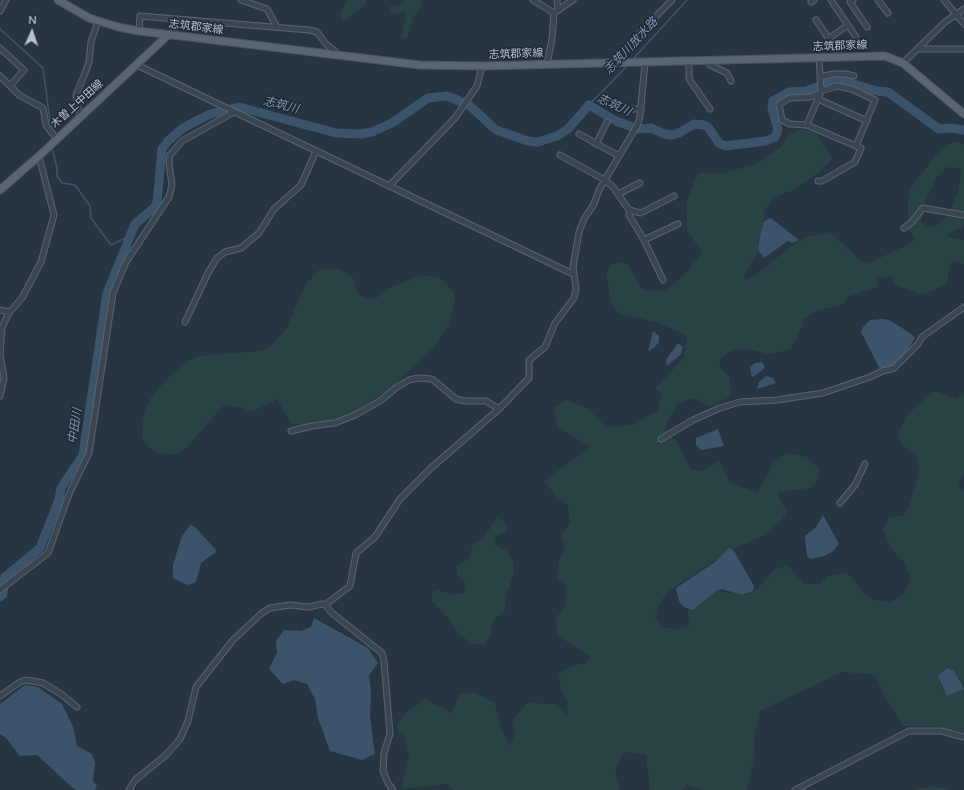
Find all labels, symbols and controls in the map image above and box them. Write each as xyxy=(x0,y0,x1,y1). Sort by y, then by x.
north arrow xyxy=(12,12,52,52)
text: N xyxy=(28,13,37,27)
water label: 志筑川放水路 xyxy=(601,15,661,77)
street label: 志筑郡家線 xyxy=(168,17,224,37)
street label: 志筑郡家線 xyxy=(812,38,868,54)
street label: 志筑郡家線 xyxy=(488,46,544,62)
street label: 木曽上中田線 xyxy=(48,77,106,131)
water label: 志筑川 xyxy=(595,91,633,119)
water label: 志筑川 xyxy=(262,94,300,116)
water label: 中田川 xyxy=(65,407,85,445)

